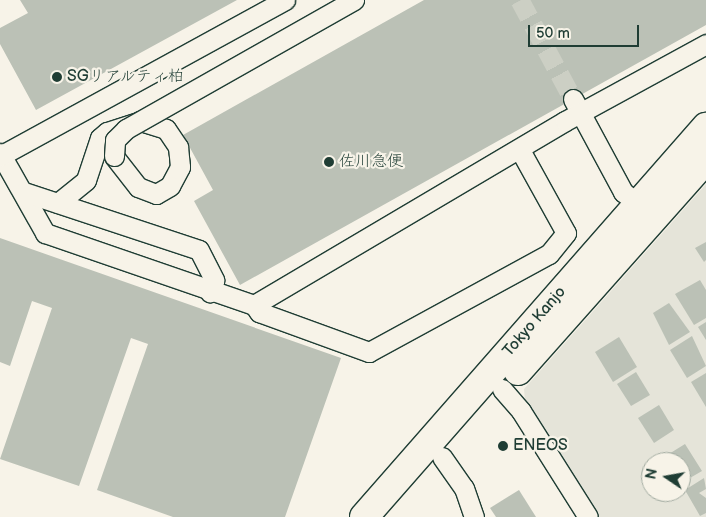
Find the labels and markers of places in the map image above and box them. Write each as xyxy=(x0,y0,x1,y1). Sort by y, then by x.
place label: SGリアルティ柏 xyxy=(67,67,185,87)
marker: SGリアルティ柏 xyxy=(51,71,63,83)
place label: 佐川急便 xyxy=(339,152,403,172)
marker: 佐川急便 xyxy=(323,156,335,168)
place label: ENEOS xyxy=(513,436,568,456)
marker: ENEOS xyxy=(497,440,509,452)

